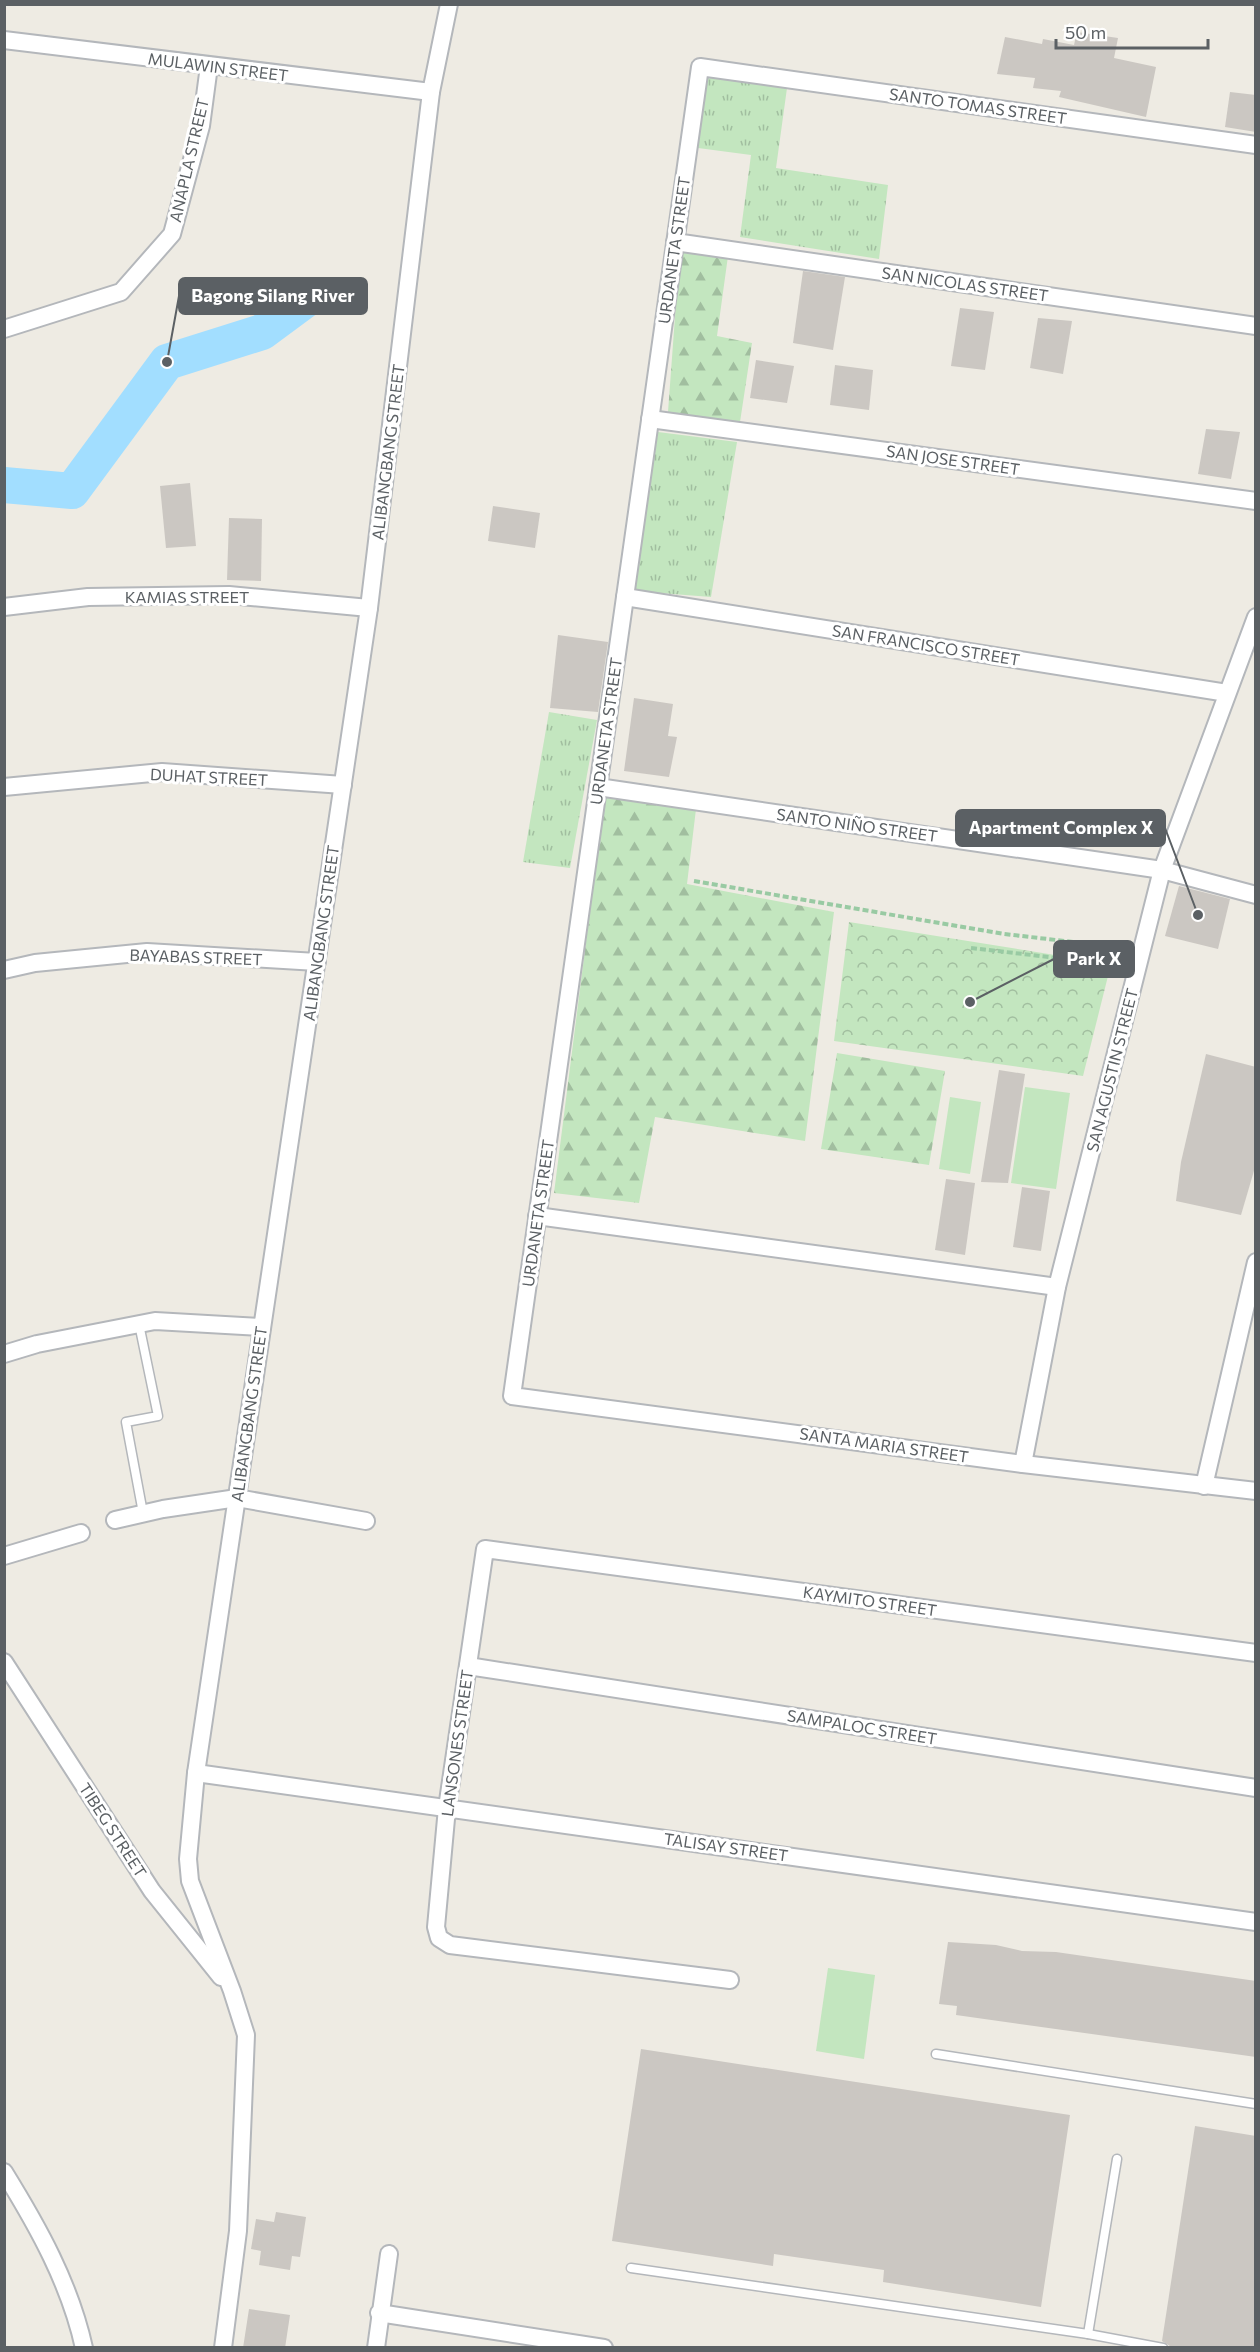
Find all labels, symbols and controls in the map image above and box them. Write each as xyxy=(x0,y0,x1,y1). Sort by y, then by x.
scale bar xyxy=(1056,12,1208,50)
text: 50 m xyxy=(1065,21,1106,43)
street label: MULAWIN STREET xyxy=(147,48,289,85)
street label: SANTO TOMAS STREET xyxy=(888,84,1068,127)
street label: ANAPLA STREET xyxy=(165,96,212,224)
street label: URDANETA STREET xyxy=(654,175,693,325)
street label: SAN NICOLAS STREET xyxy=(880,262,1050,305)
callout: Bagong Silang River xyxy=(179,278,367,314)
text: Bagong Silang River xyxy=(191,284,355,306)
street label: ALIBANGBANG STREET xyxy=(367,363,408,541)
street label: SAN JOSE STREET xyxy=(885,441,1021,478)
street label: KAMIAS STREET xyxy=(125,587,249,606)
street label: SAN FRANCISCO STREET xyxy=(831,620,1021,669)
street label: URDANETA STREET xyxy=(586,656,625,806)
street label: DUHAT STREET xyxy=(150,764,268,789)
street label: SANTO NIÑO STREET xyxy=(775,804,939,845)
callout: Apartment Complex X xyxy=(956,810,1165,846)
text: Apartment Complex X xyxy=(969,816,1154,838)
street label: ALIBANGBANG STREET xyxy=(299,844,342,1022)
callout: Park X xyxy=(1054,941,1134,977)
street label: BAYABAS STREET xyxy=(129,945,263,968)
text: Park X xyxy=(1066,947,1122,969)
street label: SAN AGUSTIN STREET xyxy=(1082,986,1141,1154)
street label: URDANETA STREET xyxy=(518,1138,557,1288)
street label: ALIBANGBANG STREET xyxy=(227,1325,270,1503)
street label: SANTA MARIA STREET xyxy=(798,1423,970,1466)
street label: KAYMITO STREET xyxy=(802,1582,938,1619)
street label: LANSONES STREET xyxy=(437,1668,476,1818)
street label: SAMPALOC STREET xyxy=(786,1705,938,1748)
street label: TIBEG STREET xyxy=(76,1779,151,1881)
street label: TALISAY STREET xyxy=(663,1828,790,1865)

